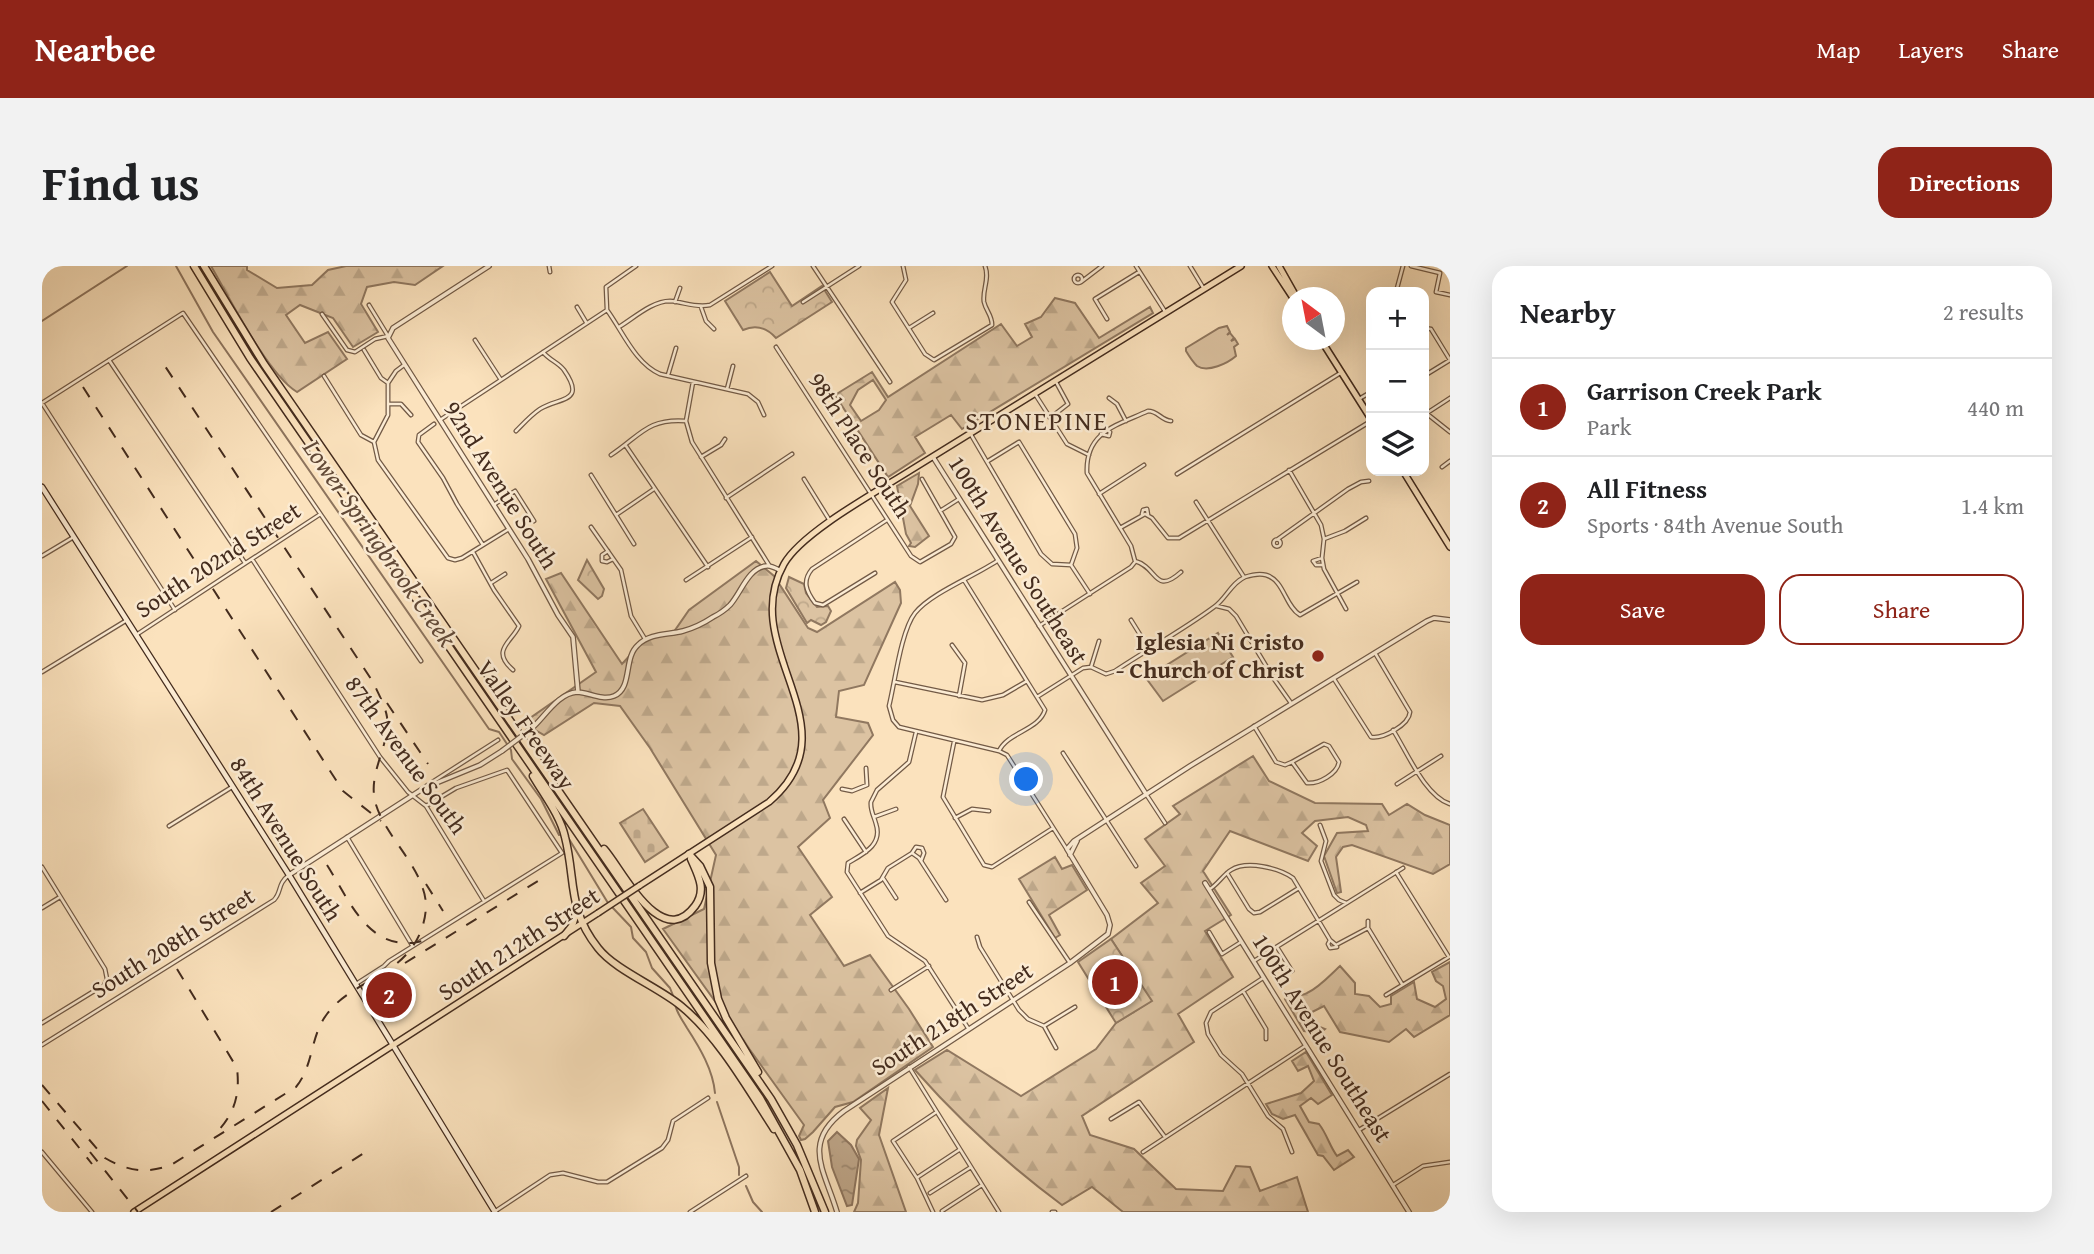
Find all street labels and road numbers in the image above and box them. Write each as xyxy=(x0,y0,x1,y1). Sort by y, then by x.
street label: 98th Place South xyxy=(800,365,921,525)
street label: 92nd Avenue South xyxy=(436,394,568,576)
street label: 100th Avenue Southeast xyxy=(940,449,1097,671)
street label: South 202nd Street xyxy=(128,493,308,626)
street label: Valley Freeway xyxy=(469,653,584,797)
street label: 87th Avenue South xyxy=(337,668,476,842)
street label: 84th Avenue South xyxy=(222,750,351,928)
street label: South 208th Street xyxy=(84,878,262,1007)
street label: South 212th Street xyxy=(431,878,607,1009)
street label: 100th Avenue Southeast xyxy=(1244,927,1401,1149)
street label: South 218th Street xyxy=(864,953,1040,1084)

